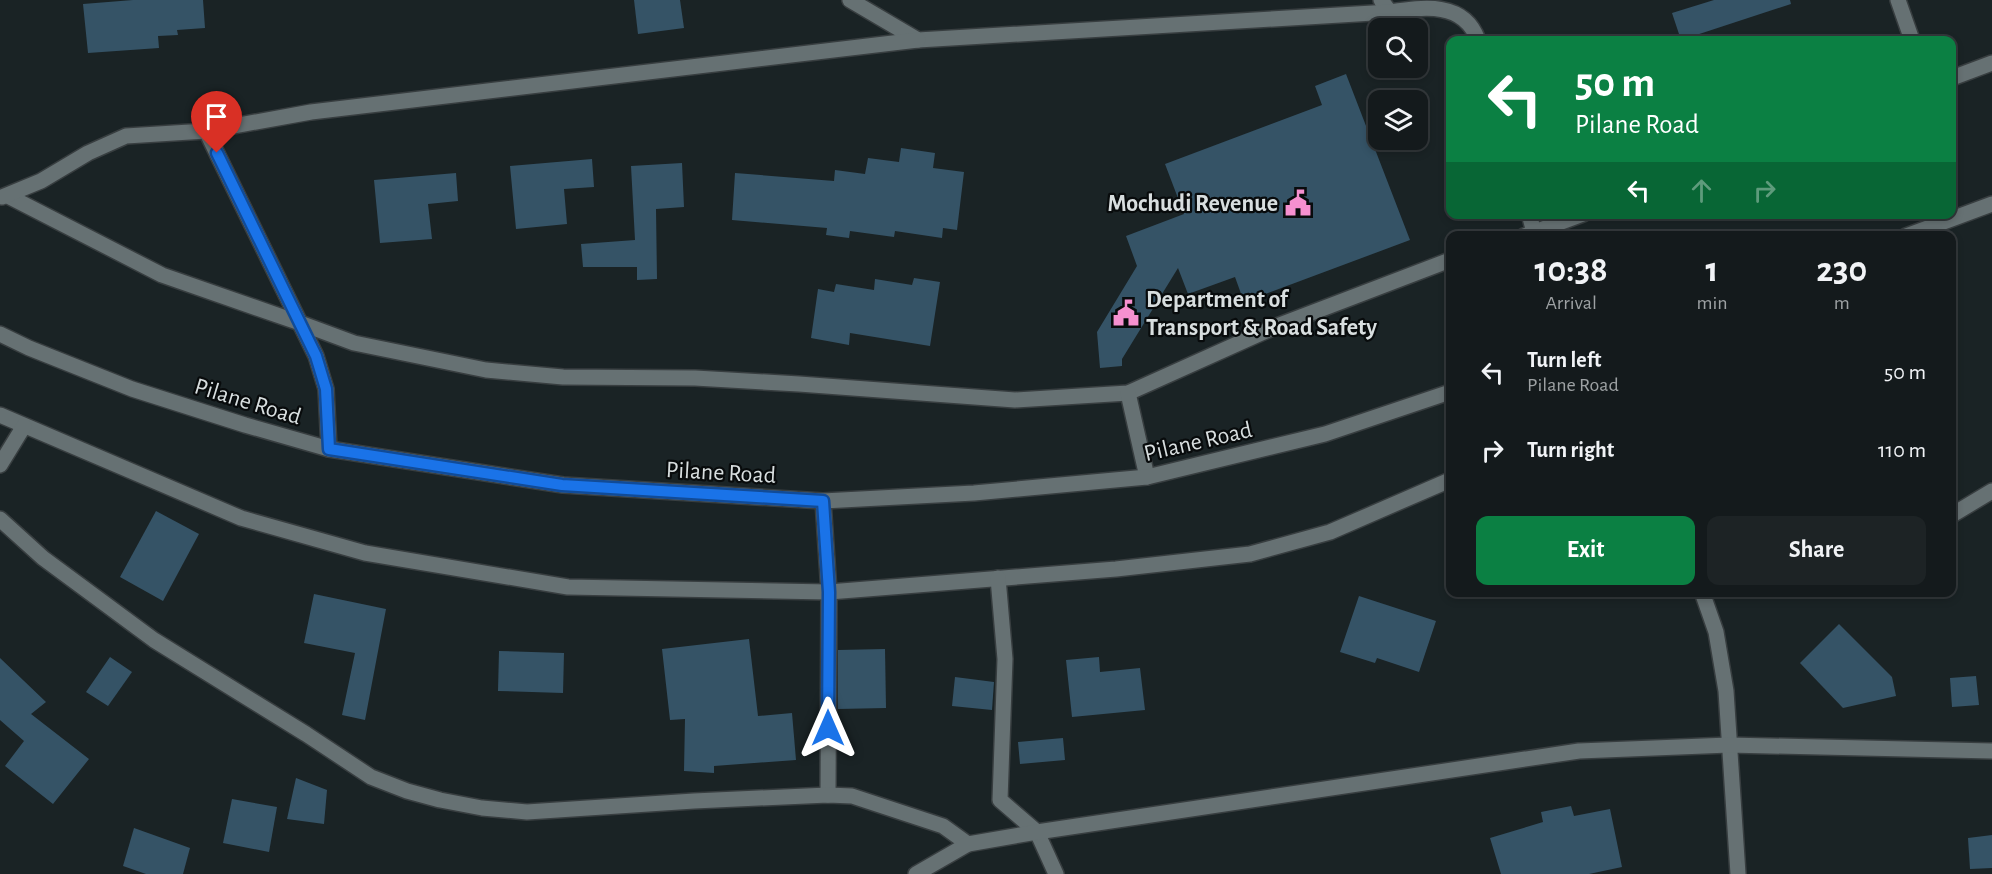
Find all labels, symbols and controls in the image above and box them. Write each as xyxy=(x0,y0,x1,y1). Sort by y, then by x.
map controls xyxy=(1368,18,1428,150)
button: search xyxy=(1368,18,1428,78)
icon: left xyxy=(1476,60,1554,138)
text: 50 m xyxy=(1575,62,1655,104)
button: layers xyxy=(1368,90,1428,150)
pin xyxy=(191,91,242,153)
icon: arrive xyxy=(200,100,233,133)
text: Pilane Road xyxy=(1575,111,1699,138)
icon: left xyxy=(1622,174,1655,207)
icon: ahead xyxy=(1685,174,1718,207)
icon: right xyxy=(1748,174,1781,207)
public building icon: Mochudi Revenue xyxy=(1283,188,1313,218)
place label: Mochudi Revenue xyxy=(1107,192,1278,216)
text: 10:38 xyxy=(1535,252,1608,288)
text: 1 xyxy=(1705,252,1718,288)
text: 230 xyxy=(1816,252,1867,288)
place label: Department of Transport & Road Safety xyxy=(1146,288,1377,340)
text: Arrival xyxy=(1545,293,1597,313)
text: min xyxy=(1696,293,1728,313)
text: m xyxy=(1834,293,1850,313)
public building icon: Department of Transport & Road Safety xyxy=(1111,298,1141,328)
text: Turn left xyxy=(1527,349,1601,371)
icon: left xyxy=(1476,356,1509,389)
text: 50 m xyxy=(1884,361,1926,383)
street label: Pilane Road xyxy=(191,374,304,430)
text: Pilane Road xyxy=(1527,375,1619,395)
street label: Pilane Road xyxy=(1142,418,1255,466)
icon: right xyxy=(1476,434,1509,467)
text: Turn right xyxy=(1527,439,1614,461)
text: 110 m xyxy=(1878,439,1926,461)
street label: Pilane Road xyxy=(665,458,777,488)
button: Exit xyxy=(1476,516,1695,585)
button: Share xyxy=(1707,516,1926,585)
position arrow xyxy=(796,696,860,760)

